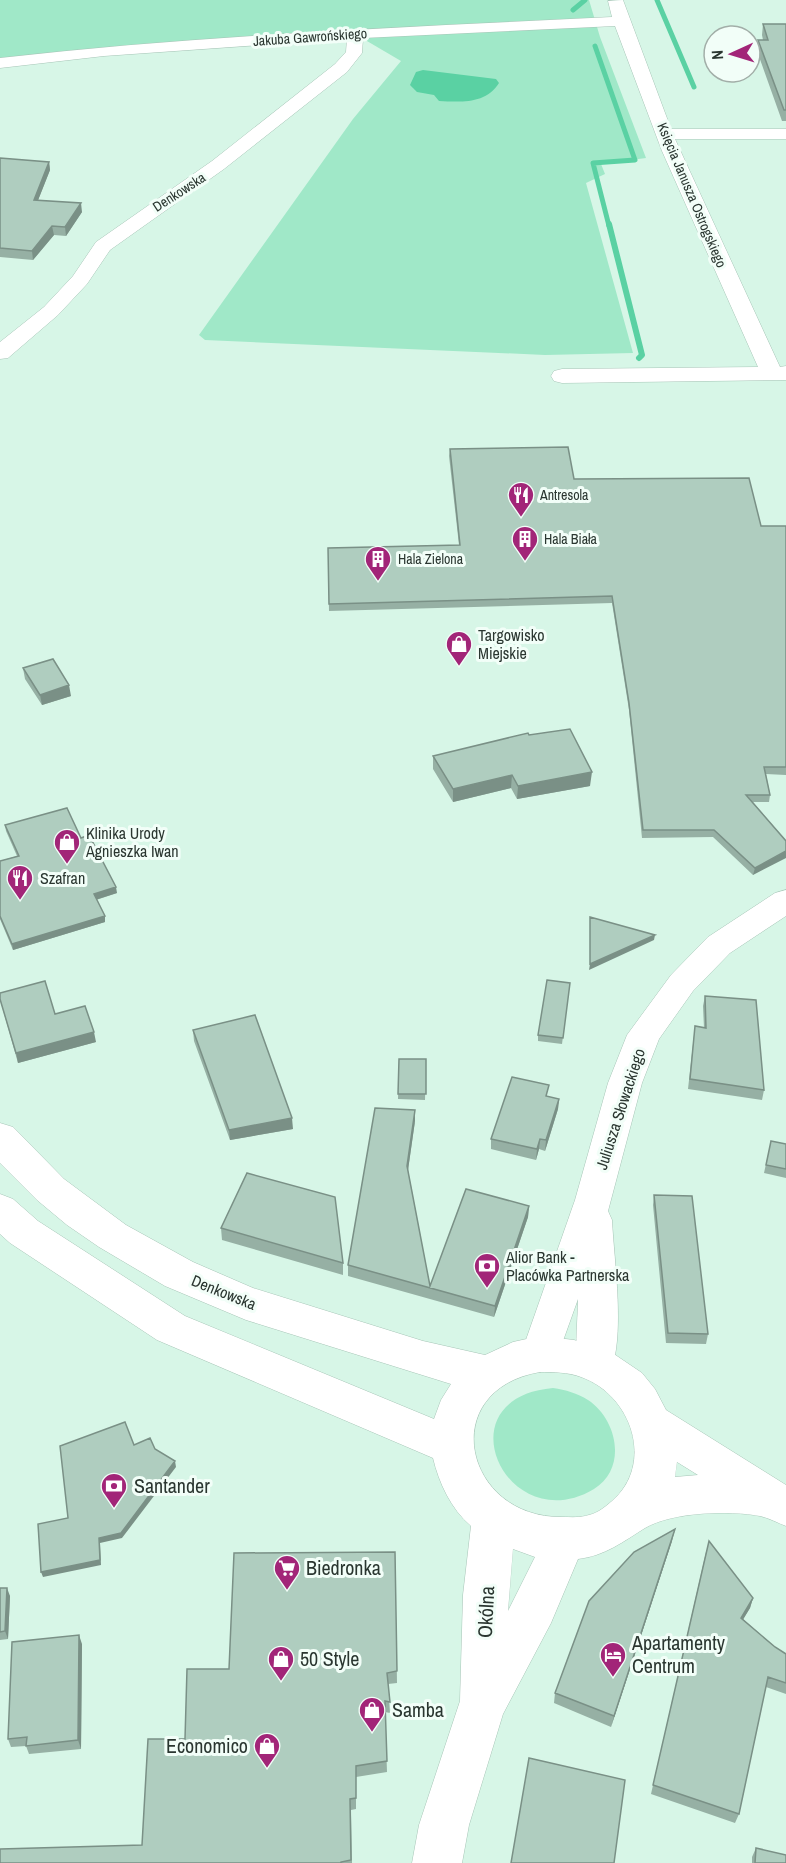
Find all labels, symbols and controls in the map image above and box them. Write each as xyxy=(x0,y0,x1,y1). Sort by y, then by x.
street label: Jakuba Gawrońskiego xyxy=(252,24,368,50)
north arrow xyxy=(702,24,762,84)
text: N xyxy=(706,50,728,61)
street label: Księcia Janusza Ostrogskiego xyxy=(653,120,731,270)
street label: Denkowska xyxy=(149,168,209,216)
restaurant icon: Antresola xyxy=(506,480,536,518)
place label: Antresola xyxy=(539,486,589,504)
building icon: Hala Biała xyxy=(510,524,540,562)
place label: Hala Biała xyxy=(544,530,598,548)
building icon: Hala Zielona xyxy=(363,544,393,582)
place label: Hala Zielona xyxy=(398,550,464,568)
place label: Targowisko Miejskie xyxy=(478,624,545,664)
shop icon: Targowisko Miejskie xyxy=(444,629,474,667)
place label: Klinika Urody Agnieszka Iwan xyxy=(85,822,179,862)
shop icon: Klinika Urody Agnieszka Iwan xyxy=(52,827,82,865)
restaurant icon: Szafran xyxy=(5,863,35,901)
place label: Szafran xyxy=(40,867,85,889)
street label: Juliusza Słowackiego xyxy=(590,1046,650,1172)
place label: Alior Bank - Placówka Partnerska xyxy=(505,1246,630,1286)
bank icon: Alior Bank - Placówka Partnerska xyxy=(472,1251,502,1289)
street label: Denkowska xyxy=(188,1269,260,1315)
bank icon: Santander xyxy=(99,1471,129,1509)
place label: Santander xyxy=(134,1472,210,1499)
supermarket icon: Biedronka xyxy=(272,1553,302,1591)
place label: Biedronka xyxy=(306,1554,381,1581)
street label: Okólna xyxy=(471,1585,500,1639)
place label: Apartamenty Centrum xyxy=(631,1629,726,1679)
hotel icon: Apartamenty Centrum xyxy=(598,1640,628,1678)
shop icon: 50 Style xyxy=(266,1644,296,1682)
place label: 50 Style xyxy=(300,1645,359,1672)
shop icon: Samba xyxy=(357,1695,387,1733)
place label: Samba xyxy=(392,1696,444,1723)
shop icon: Economico xyxy=(252,1731,282,1769)
place label: Economico xyxy=(166,1732,248,1759)

